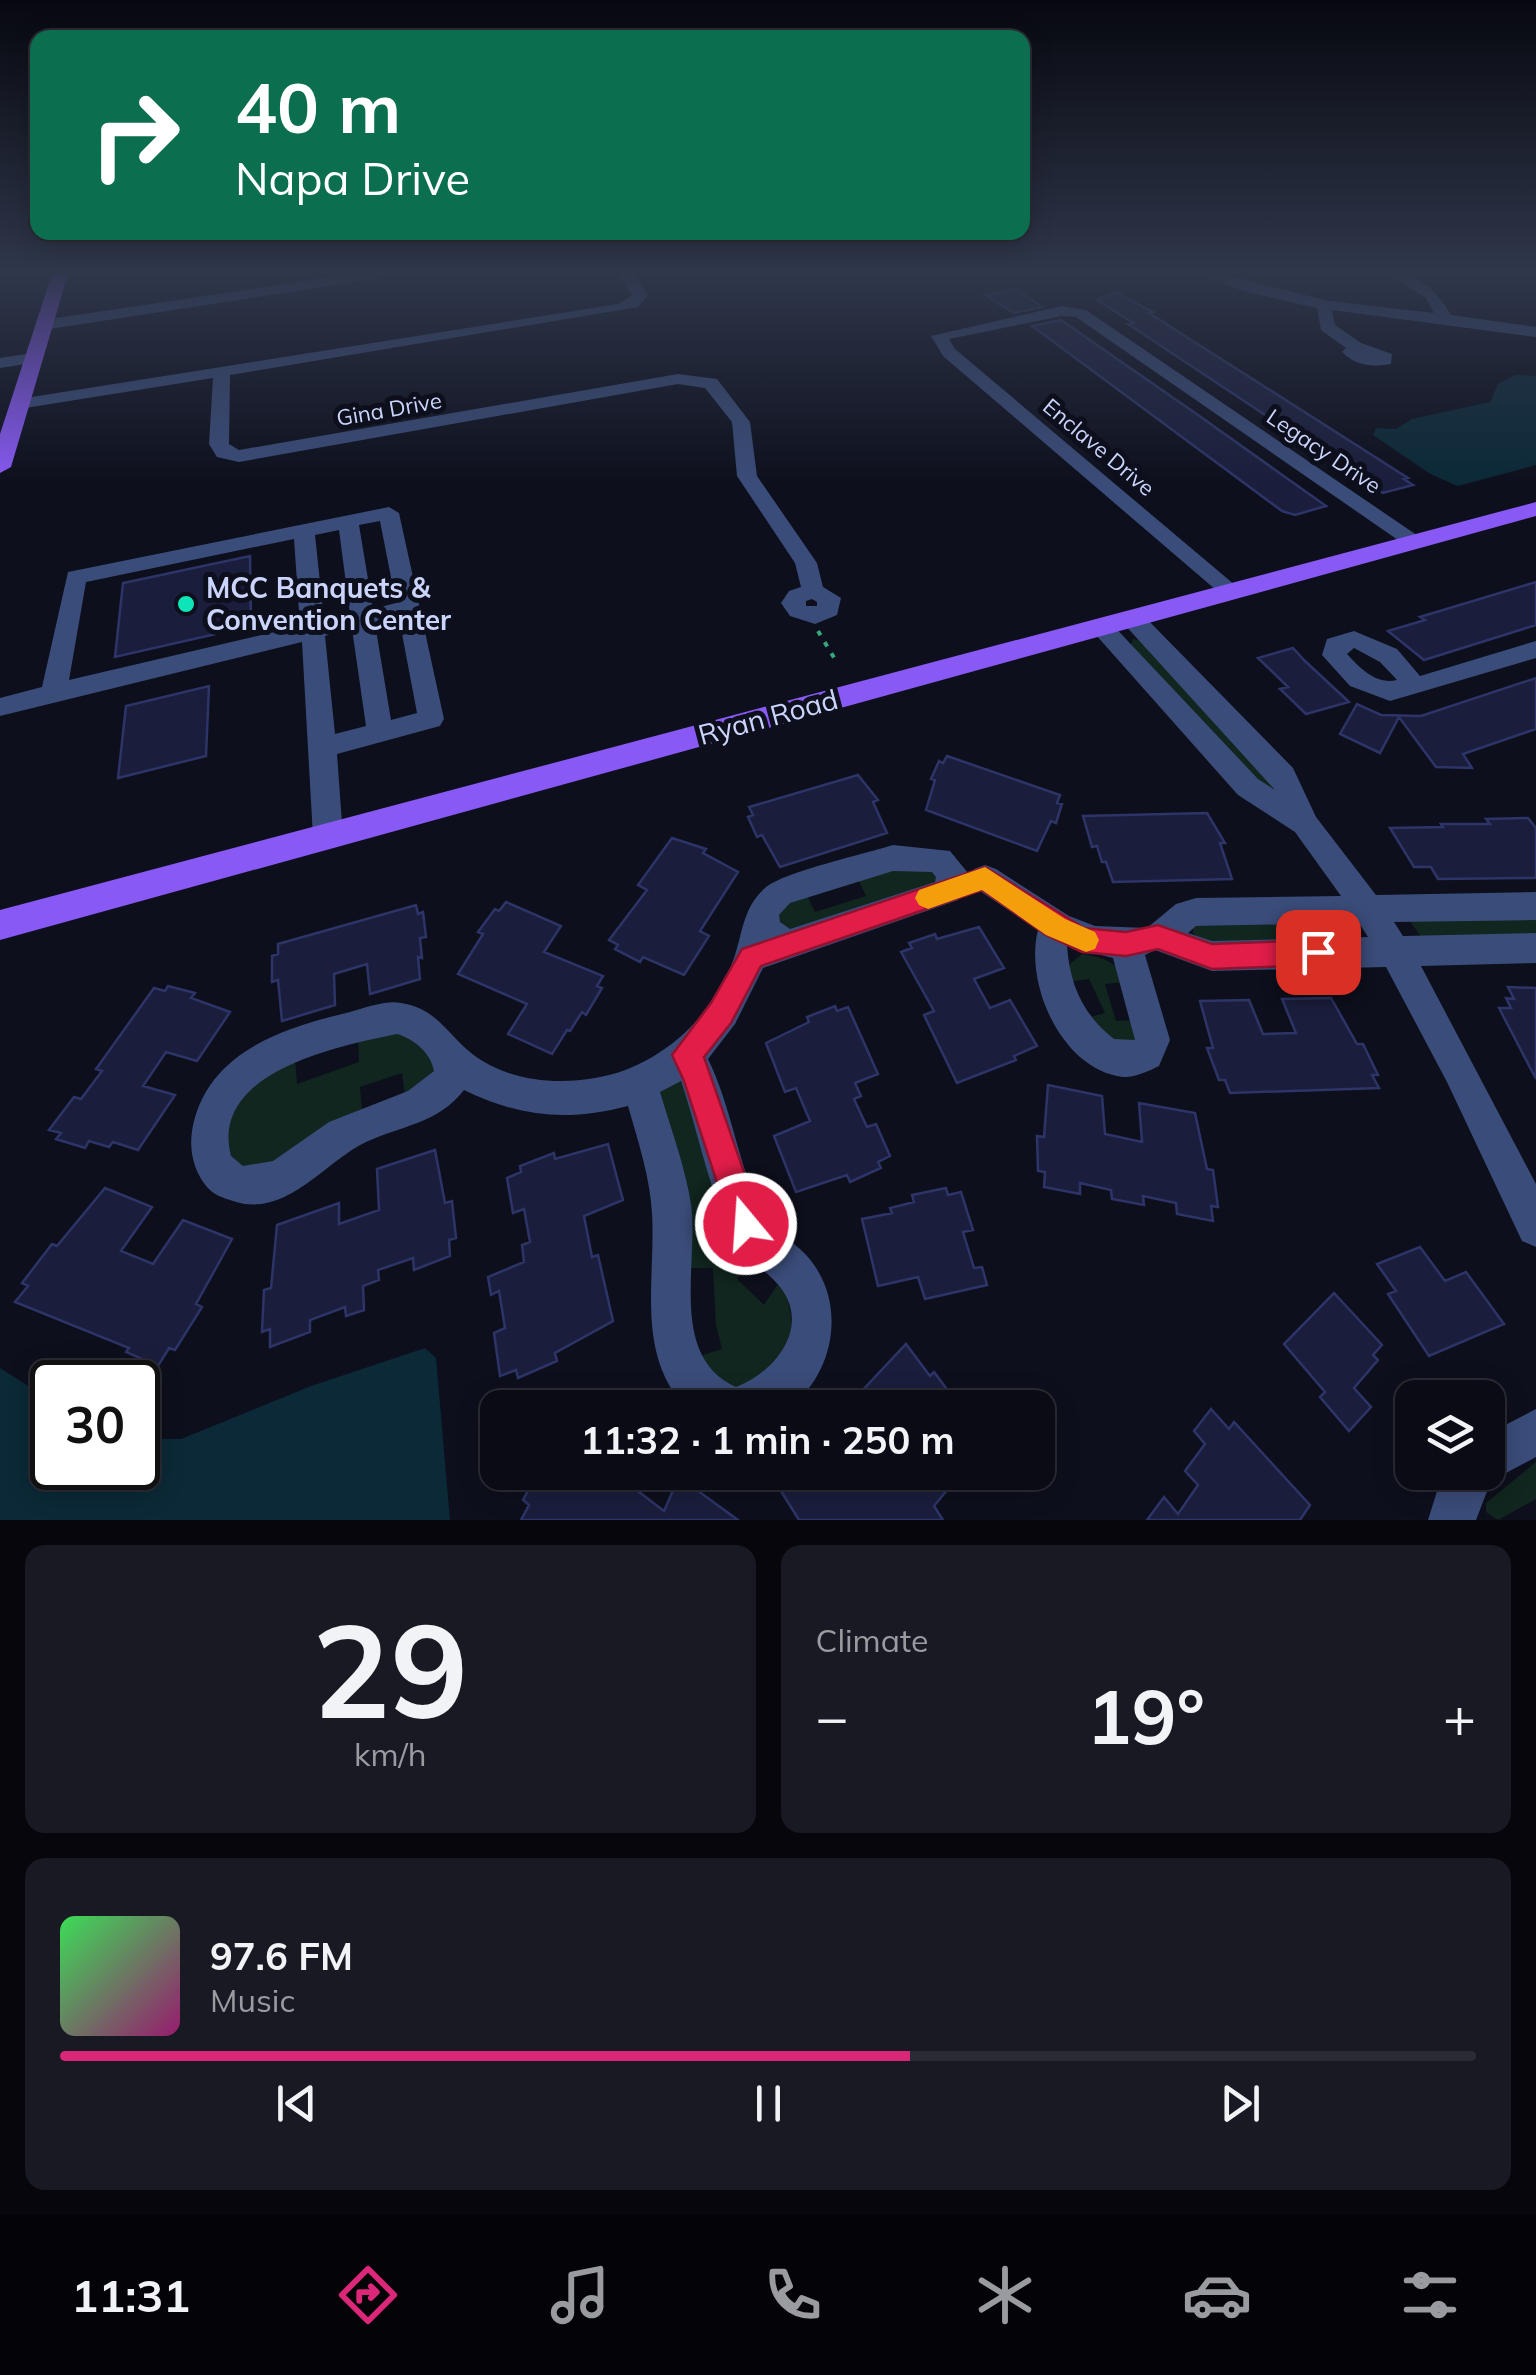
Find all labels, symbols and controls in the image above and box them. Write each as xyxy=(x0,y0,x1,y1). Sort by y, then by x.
text: 40 m xyxy=(235,63,401,151)
icon: right xyxy=(70,70,200,200)
text: Napa Drive xyxy=(235,150,470,206)
street label: Gina Drive xyxy=(334,386,444,432)
street label: Enclave Drive xyxy=(1037,392,1161,502)
street label: Legacy Drive xyxy=(1262,403,1386,499)
place label: MCC Banquets & Convention Center xyxy=(206,570,451,637)
marker: MCC Banquets & Convention Center xyxy=(175,593,197,615)
street label: Ryan Road xyxy=(694,681,842,752)
pin xyxy=(1276,910,1361,995)
icon: arrive xyxy=(1291,925,1346,980)
position arrow xyxy=(694,1172,798,1276)
speed limit sign: 30 xyxy=(30,1360,160,1490)
map controls xyxy=(1395,1380,1505,1490)
button: layers xyxy=(1395,1380,1505,1490)
text: 11:32 · 1 min · 250 m xyxy=(580,1416,955,1464)
text: 29 xyxy=(312,1587,468,1751)
text: Climate xyxy=(816,1620,928,1660)
text: 19° xyxy=(1087,1669,1205,1763)
text: − xyxy=(816,1682,849,1751)
text: + xyxy=(1443,1682,1476,1751)
text: km/h xyxy=(354,1734,426,1774)
text: 97.6 FM xyxy=(210,1932,353,1980)
text: Music xyxy=(210,1980,295,2020)
icon: previous xyxy=(269,2076,324,2131)
icon: pause xyxy=(741,2076,796,2131)
icon: next xyxy=(1213,2076,1268,2131)
icon: directions xyxy=(333,2260,403,2330)
icon: music xyxy=(545,2260,615,2330)
icon: phone xyxy=(758,2260,828,2330)
icon: climate xyxy=(970,2260,1040,2330)
icon: car xyxy=(1182,2260,1252,2330)
icon: filters xyxy=(1395,2260,1465,2330)
text: 11:31 xyxy=(71,2267,190,2323)

